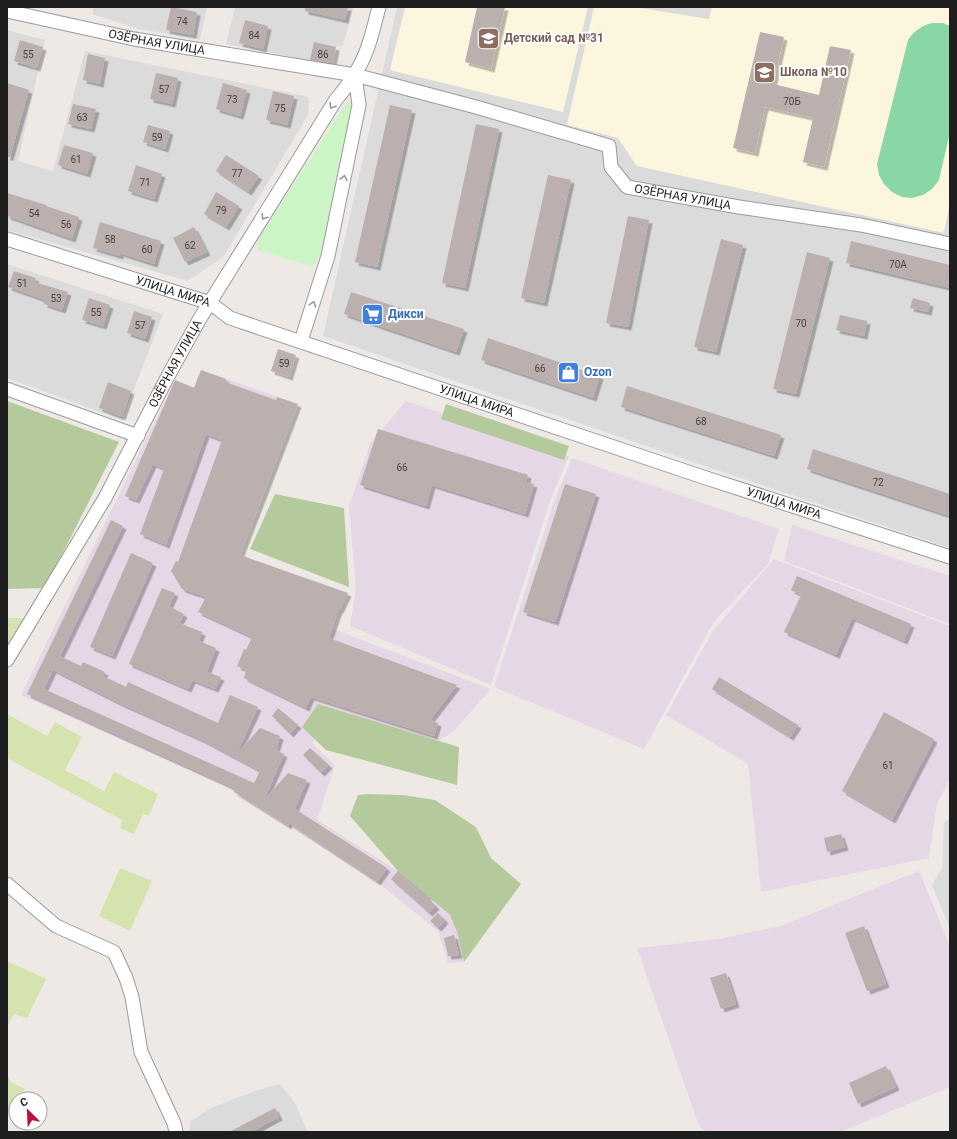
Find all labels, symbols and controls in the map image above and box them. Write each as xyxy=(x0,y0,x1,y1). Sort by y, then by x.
house number: 74 xyxy=(176,16,188,27)
school or university icon: Детский сад №31 xyxy=(476,25,502,51)
street label: ОЗЁРНАЯ УЛИЦА xyxy=(107,27,206,57)
house number: 84 xyxy=(248,30,260,41)
place label: Детский сад №31 xyxy=(504,31,604,45)
house number: 55 xyxy=(22,49,34,60)
house number: 86 xyxy=(317,49,329,60)
school or university icon: Школа №10 xyxy=(751,59,777,85)
place label: Школа №10 xyxy=(780,65,847,79)
house number: 57 xyxy=(158,84,170,95)
house number: 73 xyxy=(226,94,238,105)
house number: 70Б xyxy=(783,96,801,107)
one-way arrow xyxy=(330,102,337,109)
house number: 75 xyxy=(274,103,286,114)
house number: 63 xyxy=(76,112,88,123)
house number: 59 xyxy=(151,132,163,143)
house number: 61 xyxy=(70,154,82,165)
house number: 77 xyxy=(231,168,243,179)
one-way arrow xyxy=(340,175,348,181)
house number: 71 xyxy=(139,177,151,188)
street label: ОЗЁРНАЯ УЛИЦА xyxy=(633,181,732,212)
house number: 79 xyxy=(215,205,227,216)
house number: 54 xyxy=(28,208,40,219)
one-way arrow xyxy=(261,213,269,220)
house number: 56 xyxy=(60,219,72,230)
house number: 58 xyxy=(104,234,116,245)
house number: 62 xyxy=(184,240,196,251)
house number: 60 xyxy=(141,244,153,255)
house number: 70А xyxy=(889,259,907,270)
street label: УЛИЦА МИРА xyxy=(134,273,212,310)
house number: 51 xyxy=(16,278,28,289)
house number: 53 xyxy=(50,293,62,304)
one-way arrow xyxy=(308,301,316,308)
supermarket icon: Дикси xyxy=(359,301,385,327)
house number: 55 xyxy=(90,307,102,318)
place label: Дикси xyxy=(388,307,424,321)
street label: ОЗЁРНАЯ УЛИЦА xyxy=(146,317,205,410)
house number: 70 xyxy=(795,318,807,329)
house number: 57 xyxy=(134,320,146,331)
house number: 59 xyxy=(278,358,290,369)
shop icon: Ozon xyxy=(556,359,582,385)
house number: 66 xyxy=(534,363,546,374)
place label: Ozon xyxy=(584,365,612,379)
street label: УЛИЦА МИРА xyxy=(438,382,516,420)
house number: 68 xyxy=(695,416,707,427)
house number: 66 xyxy=(396,462,408,473)
house number: 72 xyxy=(872,477,884,488)
street label: УЛИЦА МИРА xyxy=(745,485,823,522)
house number: 61 xyxy=(882,760,894,771)
north arrow xyxy=(8,1091,48,1131)
text: С xyxy=(18,1095,30,1110)

